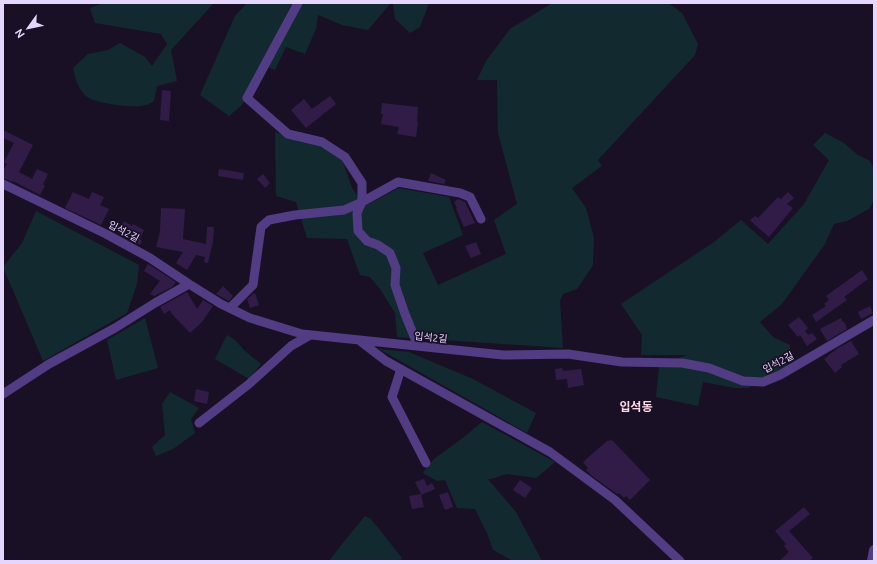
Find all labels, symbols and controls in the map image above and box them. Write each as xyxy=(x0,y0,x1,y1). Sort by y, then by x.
north arrow xyxy=(8,8,48,48)
text: N xyxy=(12,27,27,40)
street label: 입석2길 xyxy=(107,219,141,244)
street label: 입석2길 xyxy=(414,330,448,345)
street label: 입석2길 xyxy=(761,350,795,375)
district label: 입석동 xyxy=(619,400,653,413)

